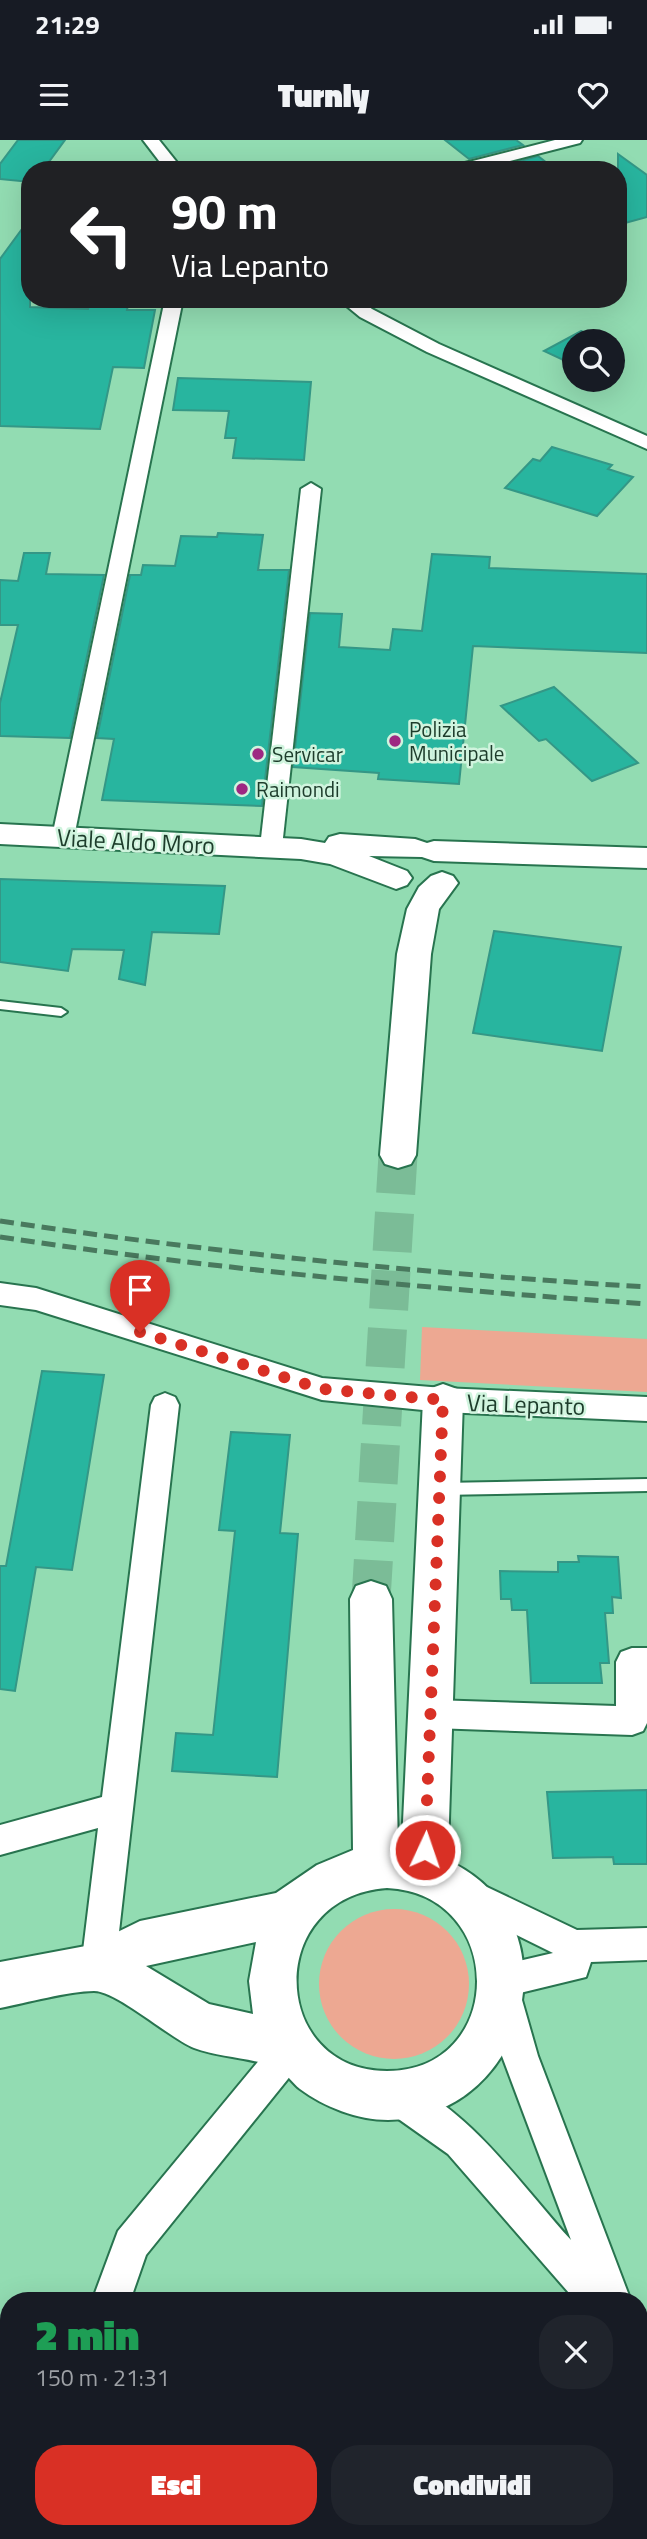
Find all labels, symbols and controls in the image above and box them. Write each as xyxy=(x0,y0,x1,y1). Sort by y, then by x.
text: 21:29 xyxy=(35,5,100,44)
text: Turnly xyxy=(278,71,369,119)
icon: menu xyxy=(35,76,73,114)
icon: heart xyxy=(574,76,612,114)
text: 90 m xyxy=(171,173,278,248)
icon: left xyxy=(56,189,147,280)
text: Via Lepanto xyxy=(171,241,329,289)
map controls xyxy=(562,329,625,392)
button: search xyxy=(562,329,625,392)
place label: Polizia Municipale xyxy=(409,713,504,769)
marker: Polizia Municipale xyxy=(387,733,403,749)
place label: Servicar xyxy=(272,738,343,770)
marker: Servicar xyxy=(250,746,266,762)
place label: Raimondi xyxy=(256,773,340,805)
marker: Raimondi xyxy=(234,781,250,797)
street label: Viale Aldo Moro xyxy=(56,819,216,863)
pin xyxy=(110,1260,170,1332)
icon: arrive xyxy=(121,1271,159,1309)
street label: Via Lepanto xyxy=(466,1384,586,1424)
position arrow xyxy=(388,1813,462,1887)
text: 2 min xyxy=(35,2302,139,2366)
button: close xyxy=(539,2315,613,2389)
text: 150 m · 21:31 xyxy=(35,2360,170,2395)
button: Esci xyxy=(35,2445,317,2525)
button: Condividi xyxy=(331,2445,613,2525)

